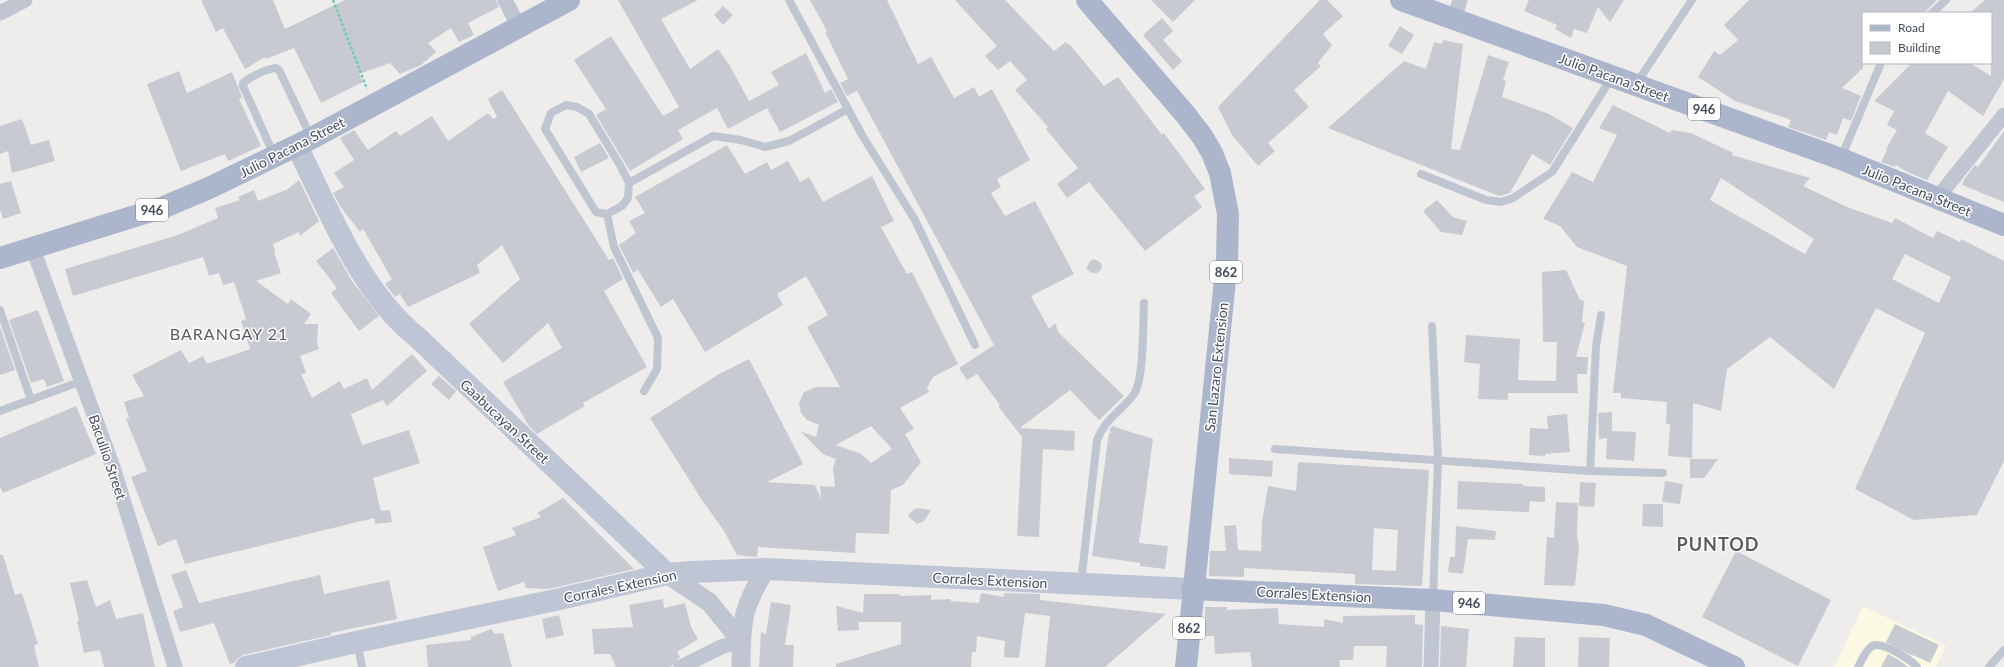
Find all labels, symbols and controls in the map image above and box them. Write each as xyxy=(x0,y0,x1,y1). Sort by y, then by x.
legend xyxy=(1862,12,1992,64)
text: Road xyxy=(1898,20,1925,35)
text: Building xyxy=(1898,40,1941,55)
street label: Julio Pacana Street xyxy=(1557,49,1671,105)
road number: 946 xyxy=(1688,98,1720,120)
street label: Julio Pacana Street xyxy=(237,113,347,181)
street label: Julio Pacana Street xyxy=(1860,160,1974,220)
road number: 946 xyxy=(136,199,168,221)
road number: 862 xyxy=(1210,261,1242,283)
street label: San Lazaro Extension xyxy=(1201,301,1231,433)
district label: BARANGAY 21 xyxy=(170,324,288,343)
street label: Gaabucayan Street xyxy=(457,375,553,467)
street label: Bacullio Street xyxy=(86,412,130,502)
district label: PUNTOD xyxy=(1677,533,1759,555)
street label: Corrales Extension xyxy=(562,566,678,606)
street label: Corrales Extension xyxy=(932,569,1048,591)
street label: Corrales Extension xyxy=(1256,583,1372,605)
road number: 946 xyxy=(1453,592,1485,614)
road number: 862 xyxy=(1173,617,1205,639)

